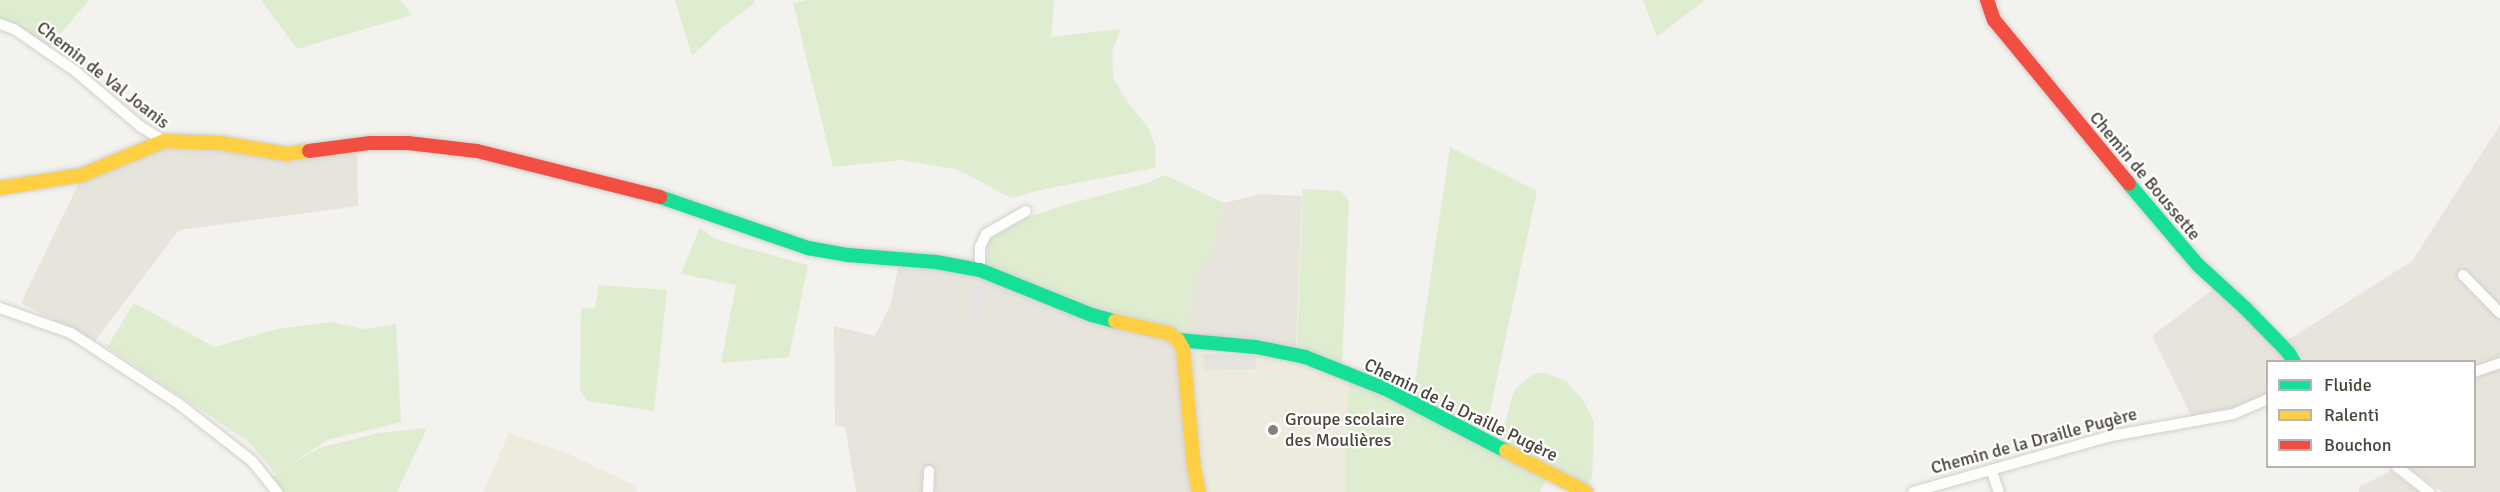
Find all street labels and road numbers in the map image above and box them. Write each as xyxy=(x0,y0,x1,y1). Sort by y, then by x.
street label: Chemin de Val Joanis xyxy=(32,17,174,133)
street label: Chemin de Boussette xyxy=(2085,107,2205,245)
street label: Chemin de la Draille Pugère xyxy=(1361,354,1561,466)
street label: Chemin de la Draille Pugère xyxy=(1929,403,2139,479)

